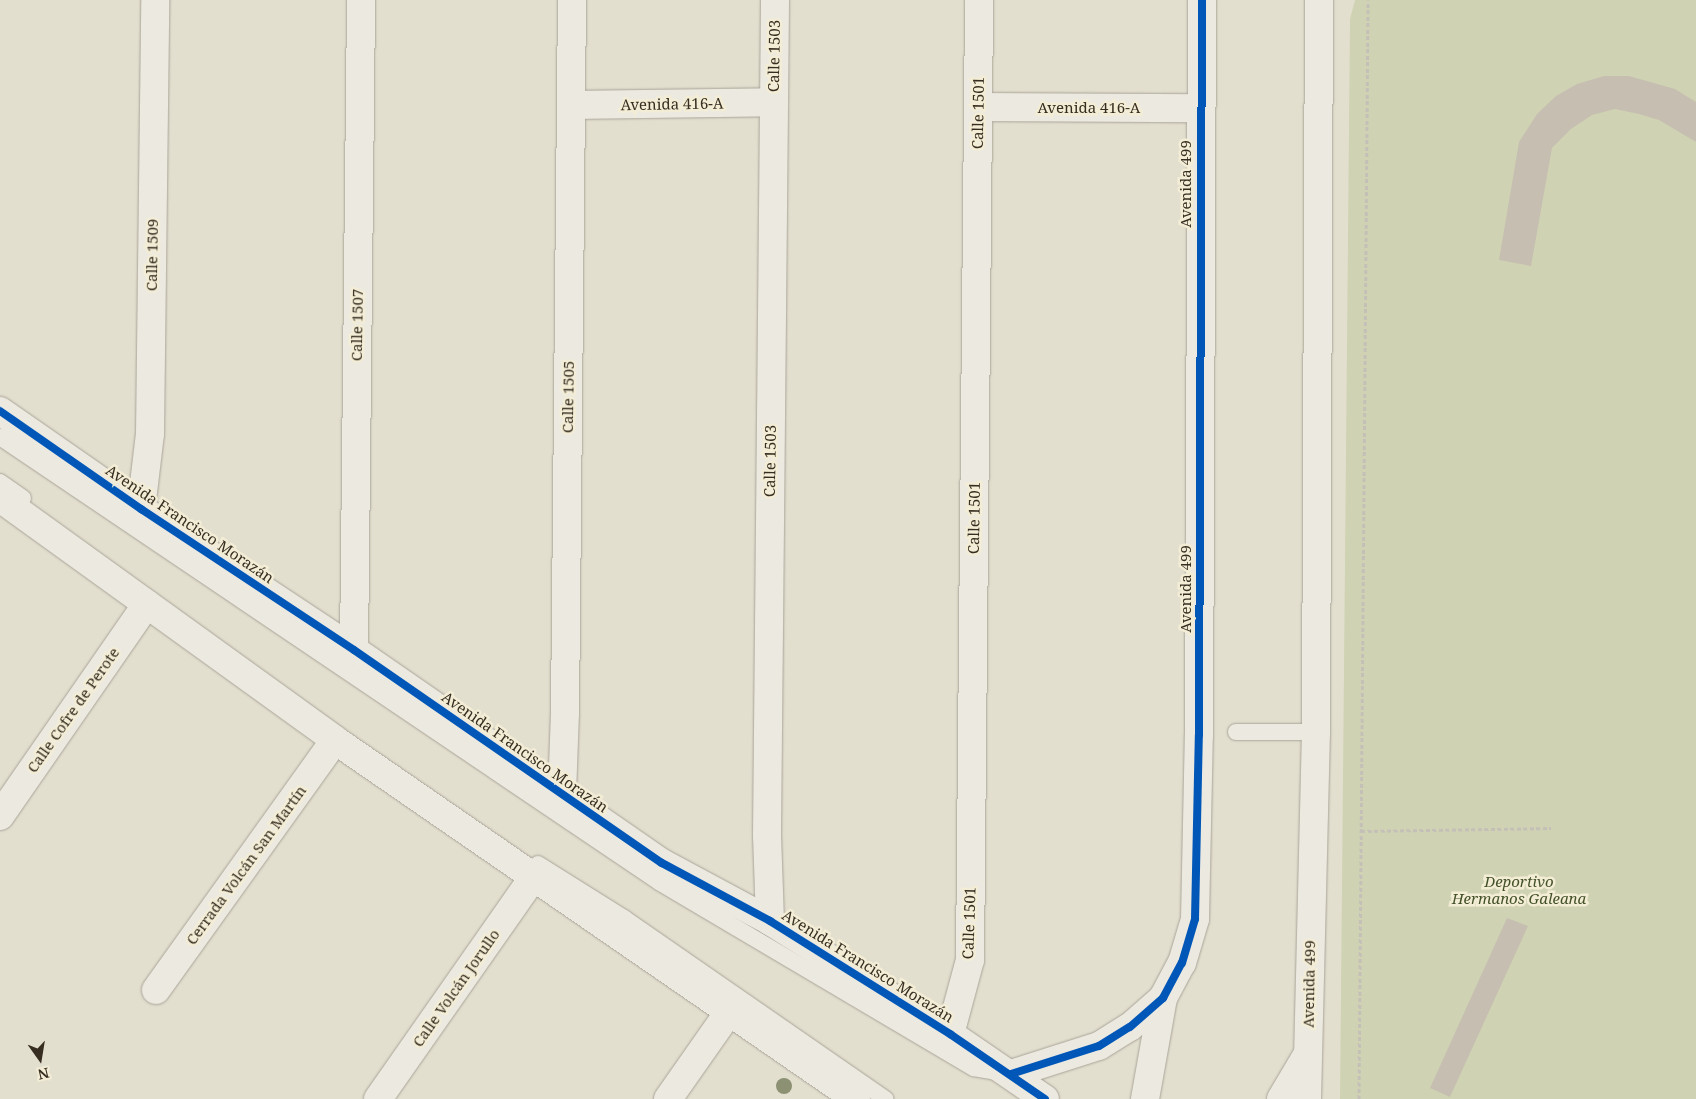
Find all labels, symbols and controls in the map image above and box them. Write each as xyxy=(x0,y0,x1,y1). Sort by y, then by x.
street label: Calle 1503 xyxy=(764,20,784,92)
street label: Calle 1501 xyxy=(968,77,988,149)
street label: Avenida 416-A xyxy=(620,94,724,114)
street label: Avenida 416-A xyxy=(1038,99,1140,117)
street label: Avenida 499 xyxy=(1177,140,1195,228)
street label: Calle 1509 xyxy=(142,219,162,291)
street label: Calle 1507 xyxy=(347,289,367,361)
street label: Calle 1505 xyxy=(558,361,578,433)
street label: Calle 1503 xyxy=(760,425,780,497)
street label: Avenida Francisco Morazán xyxy=(103,461,277,587)
street label: Calle 1501 xyxy=(964,482,984,554)
street label: Avenida 499 xyxy=(1177,545,1195,633)
street label: Calle Cofre de Perote xyxy=(23,644,123,776)
street label: Avenida Francisco Morazán xyxy=(438,688,612,816)
street label: Cerrada Volcán San Martín xyxy=(182,782,310,948)
park label: Deportivo Hermanos Galeana xyxy=(1452,872,1586,907)
street label: Calle 1501 xyxy=(959,886,979,960)
street label: Avenida Francisco Morazán xyxy=(779,906,957,1026)
street label: Calle Volcán Jorullo xyxy=(409,926,503,1050)
street label: Avenida 499 xyxy=(1299,940,1319,1028)
north arrow xyxy=(15,1034,65,1084)
text: N xyxy=(36,1064,51,1085)

